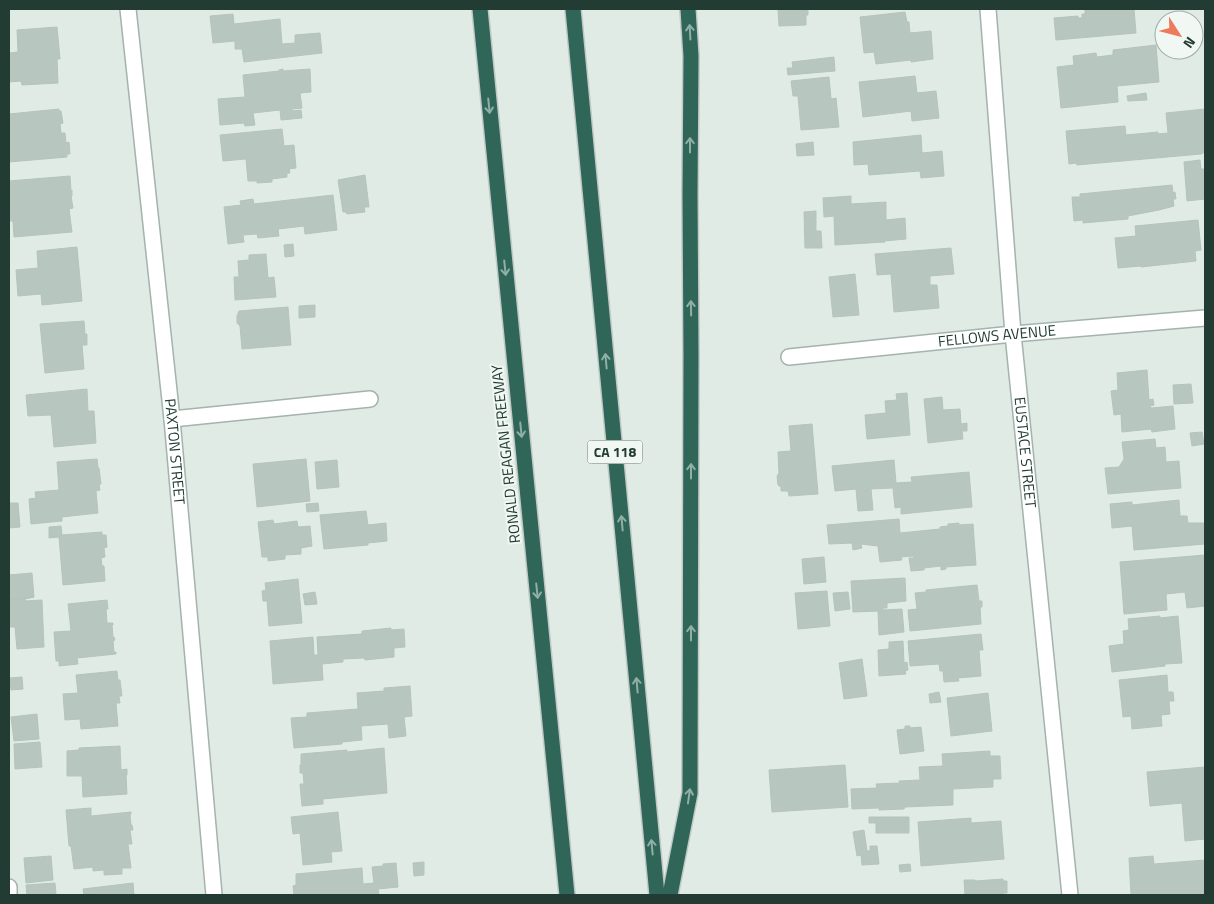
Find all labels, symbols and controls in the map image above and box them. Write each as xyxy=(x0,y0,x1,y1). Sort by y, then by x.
north arrow xyxy=(1154,10,1204,60)
one-way arrow xyxy=(685,25,694,41)
text: N xyxy=(1179,33,1201,53)
one-way arrow xyxy=(484,98,494,114)
one-way arrow xyxy=(685,138,695,154)
one-way arrow xyxy=(500,260,510,276)
one-way arrow xyxy=(686,301,696,317)
street label: FELLOWS AVENUE xyxy=(937,318,1057,353)
one-way arrow xyxy=(601,354,611,370)
street label: RONALD REAGAN FREEWAY xyxy=(485,364,526,544)
street label: EUSTACE STREET xyxy=(1008,396,1043,509)
street label: PAXTON STREET xyxy=(159,397,192,506)
one-way arrow xyxy=(516,421,526,437)
road number: CA 118 xyxy=(588,441,642,464)
one-way arrow xyxy=(686,463,696,480)
one-way arrow xyxy=(617,515,626,531)
one-way arrow xyxy=(532,583,542,599)
one-way arrow xyxy=(686,626,696,642)
one-way arrow xyxy=(632,677,642,693)
one-way arrow xyxy=(684,788,694,804)
one-way arrow xyxy=(648,839,657,855)

